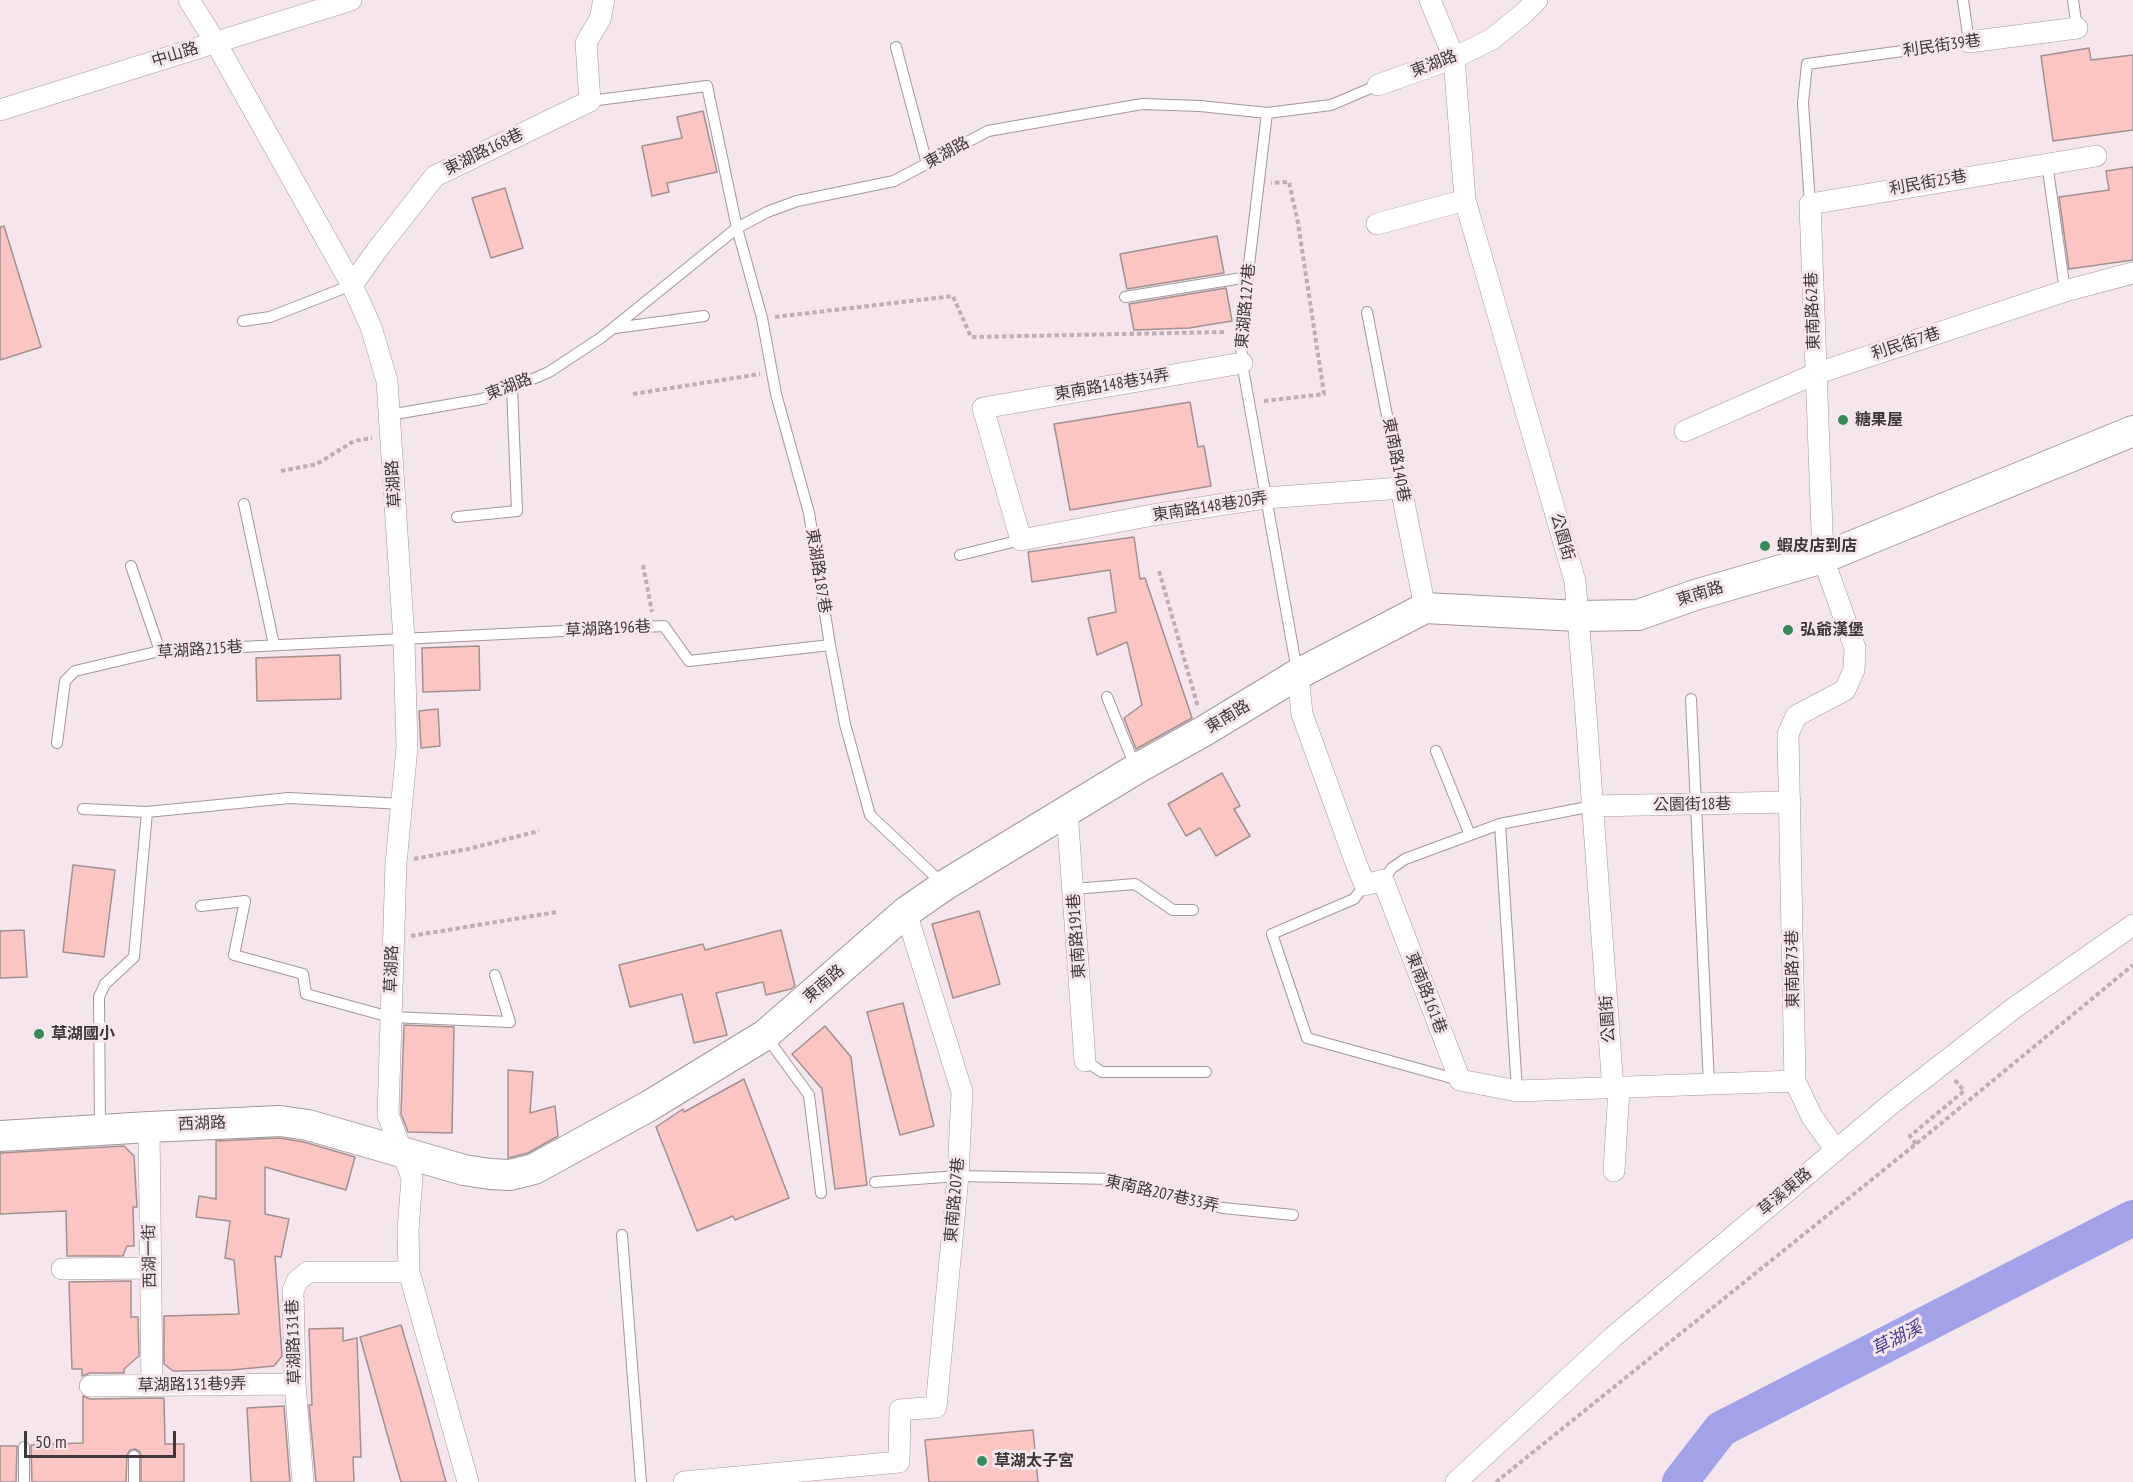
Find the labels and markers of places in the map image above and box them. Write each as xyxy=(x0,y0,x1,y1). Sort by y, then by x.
place label: 糖果屋 xyxy=(1855,410,1903,430)
marker: 糖果屋 xyxy=(1836,413,1850,427)
place label: 蝦皮店到店 xyxy=(1777,536,1857,556)
marker: 蝦皮店到店 xyxy=(1758,539,1772,553)
place label: 弘爺漢堡 xyxy=(1800,620,1864,640)
marker: 弘爺漢堡 xyxy=(1781,623,1795,637)
place label: 草湖國小 xyxy=(51,1024,115,1044)
marker: 草湖國小 xyxy=(32,1027,46,1041)
place label: 草湖太子宮 xyxy=(994,1451,1074,1471)
marker: 草湖太子宮 xyxy=(975,1454,989,1468)

